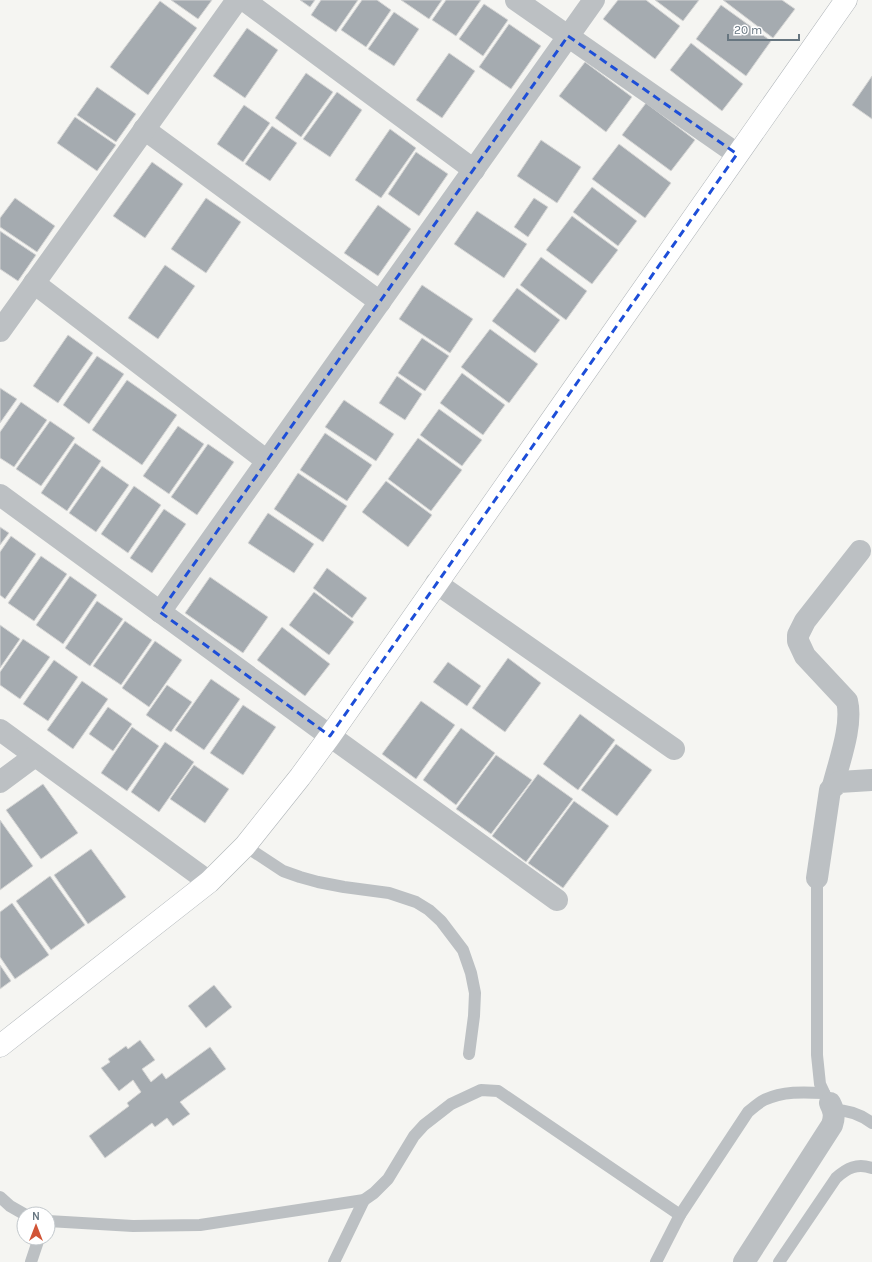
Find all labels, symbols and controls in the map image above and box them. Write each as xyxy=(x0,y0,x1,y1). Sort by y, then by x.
scale bar xyxy=(728,16,799,42)
text: 20 m xyxy=(734,23,762,37)
north arrow xyxy=(16,1206,56,1246)
text: N xyxy=(32,1210,40,1223)

